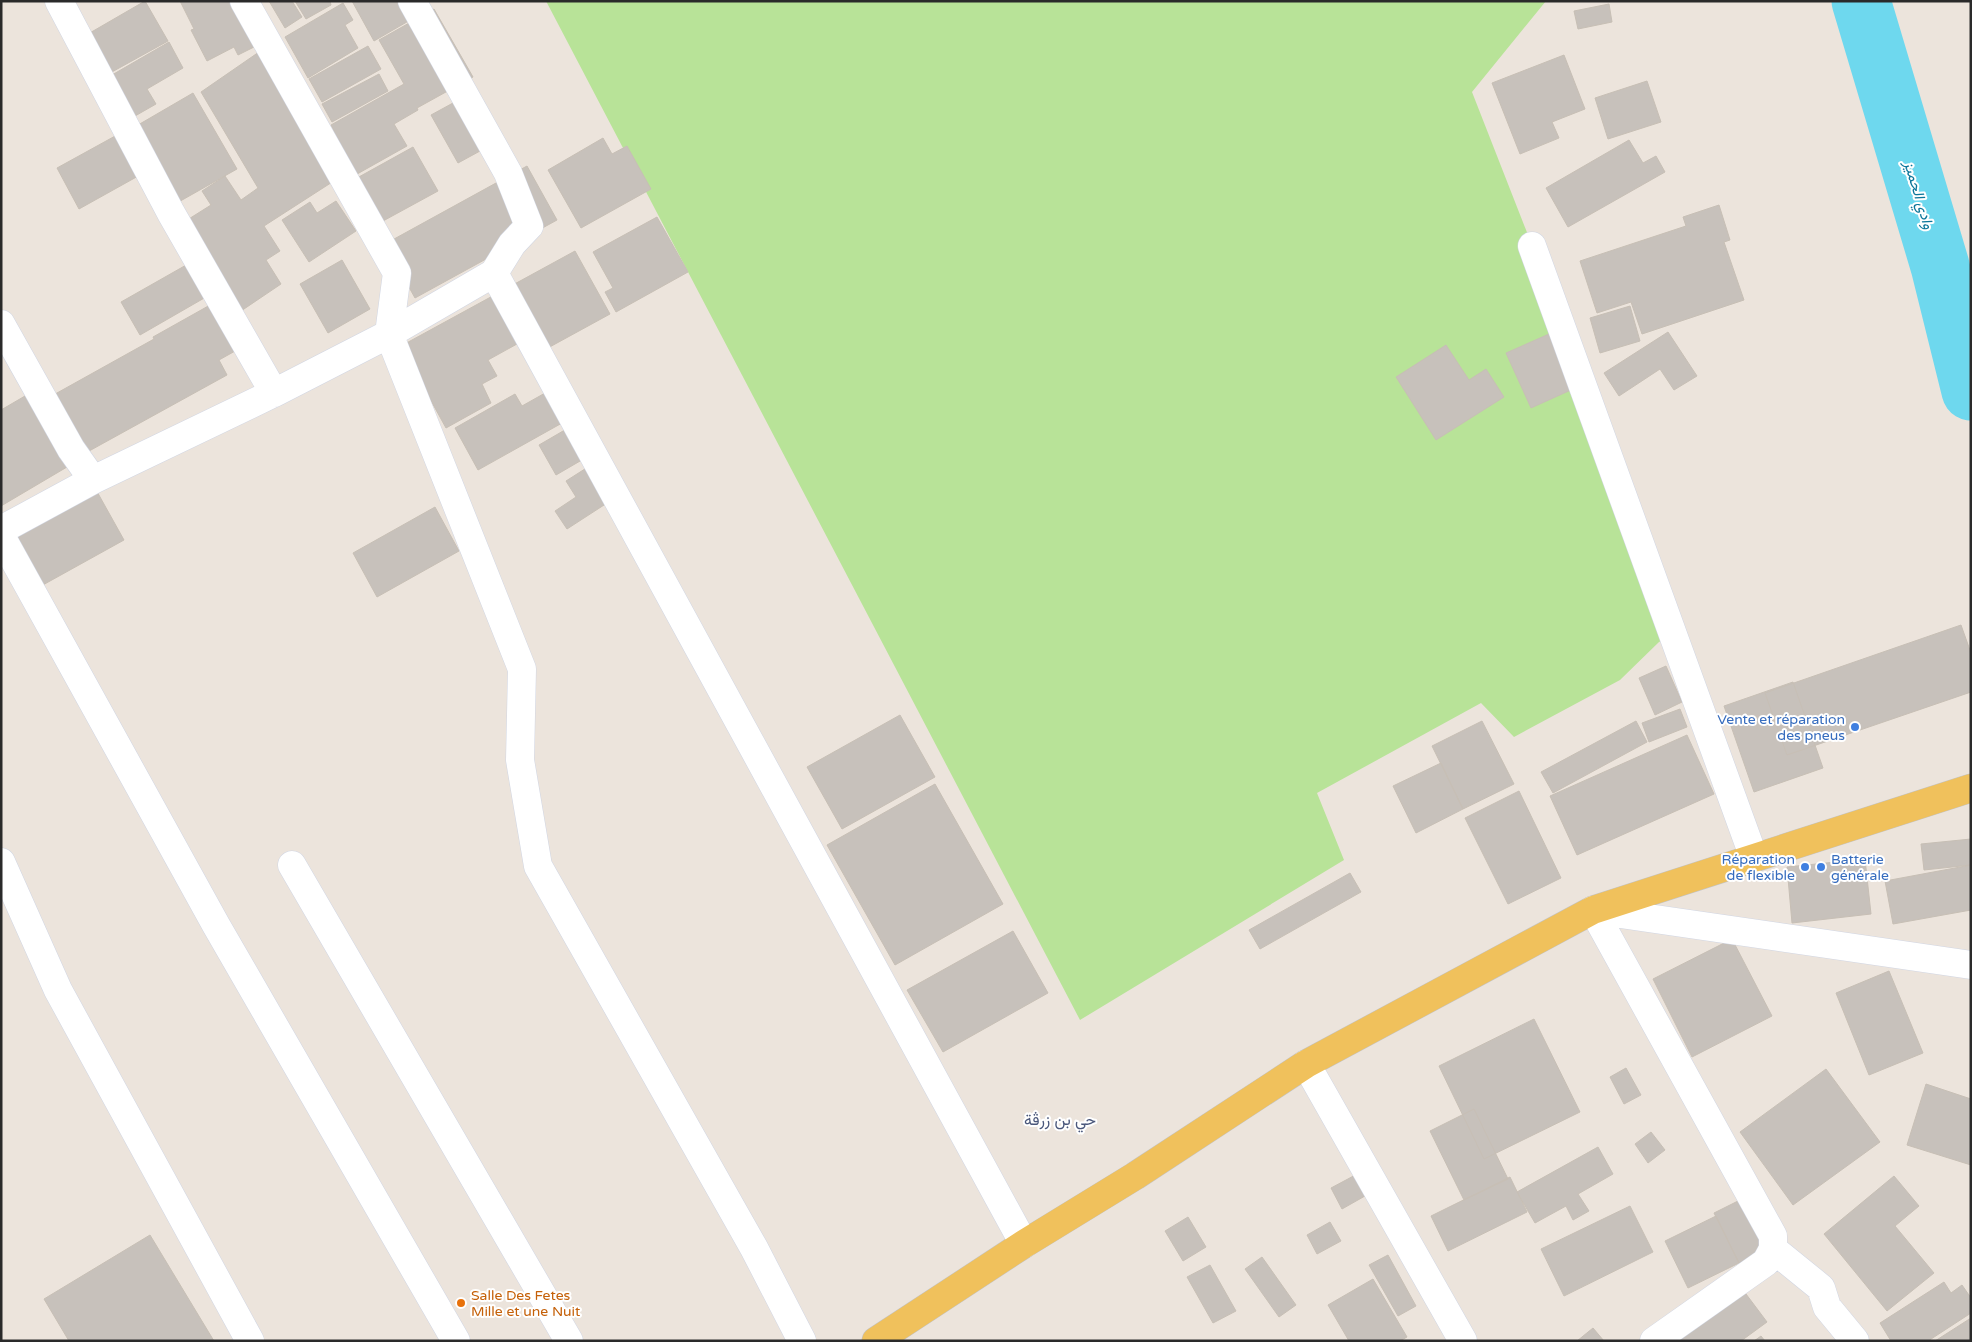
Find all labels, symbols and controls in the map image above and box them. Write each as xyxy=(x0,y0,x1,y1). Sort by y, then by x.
water label: وادي الحميز xyxy=(1897,158,1938,232)
place label: Vente et réparation des pneus xyxy=(1717,711,1845,744)
marker: Vente et réparation des pneus xyxy=(1849,721,1861,733)
place label: Réparation de flexible xyxy=(1721,851,1795,884)
place label: Batterie générale xyxy=(1831,851,1889,884)
marker: Réparation de flexible xyxy=(1799,861,1811,873)
marker: Batterie générale xyxy=(1815,861,1827,873)
district label: حي بن زرڤة xyxy=(1024,1110,1096,1133)
place label: Salle Des Fetes Mille et une Nuit xyxy=(471,1287,581,1320)
marker: Salle Des Fetes Mille et une Nuit xyxy=(455,1297,467,1309)

